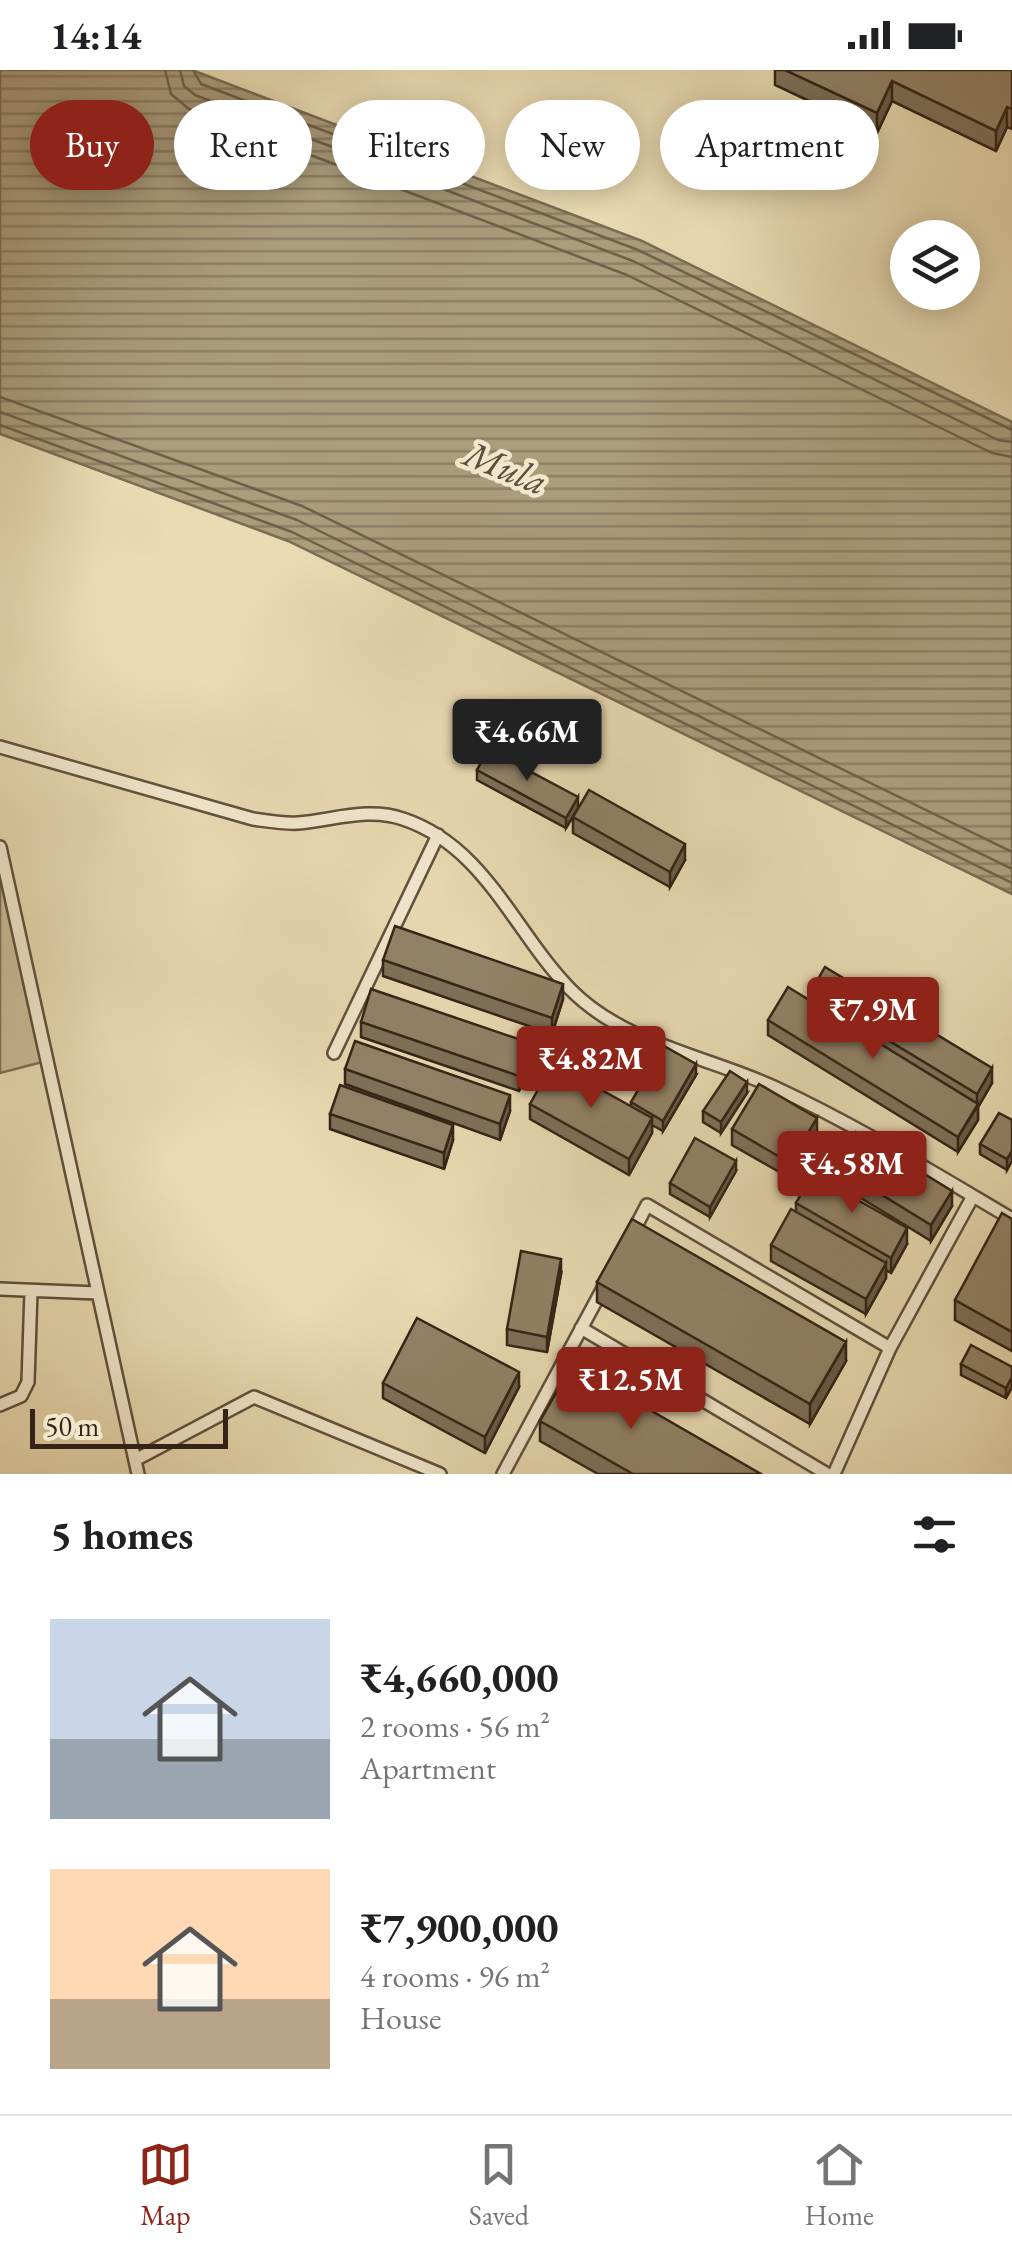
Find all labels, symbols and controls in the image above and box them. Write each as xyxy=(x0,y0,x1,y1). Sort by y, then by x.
text: 14:14 xyxy=(50,11,141,60)
chip: Buy xyxy=(30,100,154,190)
chip: Rent xyxy=(174,100,312,190)
chip: Filters xyxy=(332,100,485,190)
chip: New xyxy=(505,100,640,190)
chip: Apartment xyxy=(660,100,879,190)
map controls xyxy=(890,220,980,310)
button: layers xyxy=(890,220,980,310)
water label: Mula xyxy=(455,428,555,506)
pin: ₹4.66M xyxy=(446,699,608,784)
text: ₹4.66M xyxy=(475,710,579,752)
pin: ₹7.9M xyxy=(803,977,943,1062)
text: ₹7.9M xyxy=(829,988,917,1030)
pin: ₹4.82M xyxy=(510,1026,672,1111)
text: ₹4.82M xyxy=(539,1037,643,1079)
pin: ₹4.58M xyxy=(771,1131,933,1216)
text: ₹4.58M xyxy=(800,1142,904,1184)
pin: ₹12.5M xyxy=(550,1347,712,1432)
text: ₹12.5M xyxy=(579,1358,683,1400)
scale bar xyxy=(30,1404,228,1448)
text: 50 m xyxy=(45,1408,99,1444)
text: 5 homes xyxy=(50,1507,193,1562)
icon: filters xyxy=(907,1507,962,1562)
text: ₹4,660,000 xyxy=(360,1650,558,1705)
icon: home xyxy=(130,1659,250,1779)
text: 2 rooms · 56 m² xyxy=(360,1705,550,1747)
text: Apartment xyxy=(360,1747,496,1789)
text: ₹7,900,000 xyxy=(360,1900,558,1955)
icon: home xyxy=(130,1909,250,2029)
text: 4 rooms · 96 m² xyxy=(360,1955,550,1997)
text: House xyxy=(360,1997,441,2039)
tab: Map xyxy=(138,2137,193,2233)
tab: Saved xyxy=(469,2137,529,2233)
tab: Home xyxy=(805,2137,874,2233)

